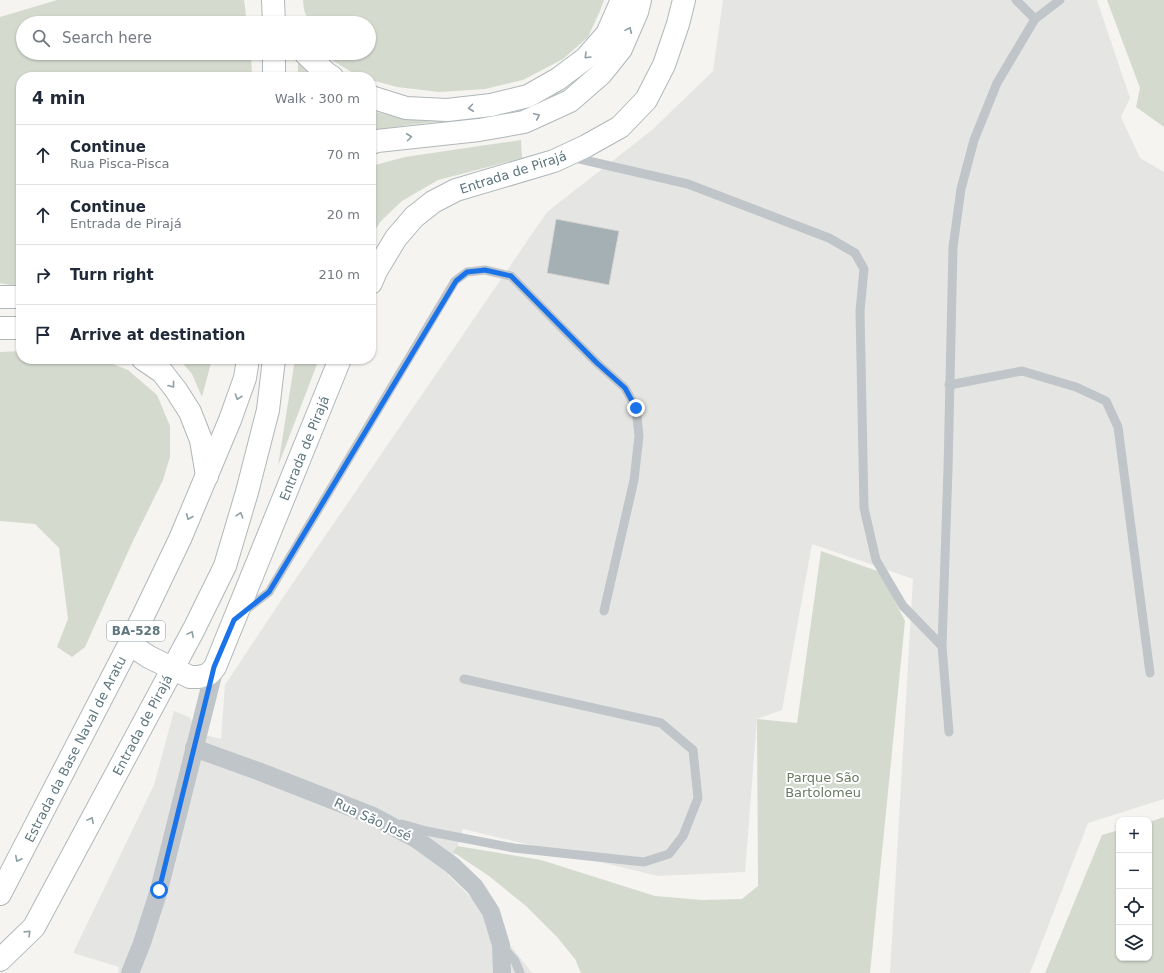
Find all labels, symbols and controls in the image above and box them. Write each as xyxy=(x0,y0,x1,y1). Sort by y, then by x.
search box xyxy=(16,16,376,60)
icon: search xyxy=(30,27,52,49)
one-way arrow xyxy=(624,27,632,34)
text: Search here xyxy=(62,29,152,47)
one-way arrow xyxy=(584,51,592,59)
text: 4 min xyxy=(32,88,85,108)
text: Walk · 300 m xyxy=(275,91,360,106)
one-way arrow xyxy=(468,103,474,112)
one-way arrow xyxy=(533,113,540,121)
one-way arrow xyxy=(406,133,412,142)
text: Continue xyxy=(70,138,146,156)
icon: ahead xyxy=(32,144,54,166)
text: 70 m xyxy=(327,147,360,162)
street label: Entrada de Pirajá xyxy=(458,148,569,197)
text: Rua Pisca-Pisca xyxy=(70,156,170,171)
text: Continue xyxy=(70,198,146,216)
icon: ahead xyxy=(32,204,54,226)
text: 20 m xyxy=(327,207,360,222)
text: Entrada de Pirajá xyxy=(70,216,182,231)
icon: right xyxy=(32,264,54,286)
text: Turn right xyxy=(70,266,154,284)
text: 210 m xyxy=(318,267,360,282)
icon: arrive xyxy=(32,324,54,346)
text: Arrive at destination xyxy=(70,326,245,344)
one-way arrow xyxy=(167,380,174,387)
one-way arrow xyxy=(234,393,243,400)
street label: Entrada de Pirajá xyxy=(277,394,332,503)
route end xyxy=(627,399,645,417)
one-way arrow xyxy=(235,511,244,518)
one-way arrow xyxy=(186,513,194,520)
road number: BA-528 xyxy=(107,621,165,641)
one-way arrow xyxy=(186,631,193,638)
street label: Estrada da Base Naval de Aratu xyxy=(22,654,129,845)
street label: Entrada de Pirajá xyxy=(110,672,175,778)
park label: Parque São Bartolomeu xyxy=(785,770,861,800)
street label: Rua São José xyxy=(332,795,414,844)
one-way arrow xyxy=(87,817,94,824)
map controls xyxy=(1116,817,1152,961)
button: + xyxy=(1116,817,1152,853)
button: − xyxy=(1116,853,1152,889)
one-way arrow xyxy=(15,854,23,862)
route start xyxy=(150,881,168,899)
button: locate xyxy=(1116,889,1152,925)
button: layers xyxy=(1116,925,1152,961)
one-way arrow xyxy=(23,930,31,938)

